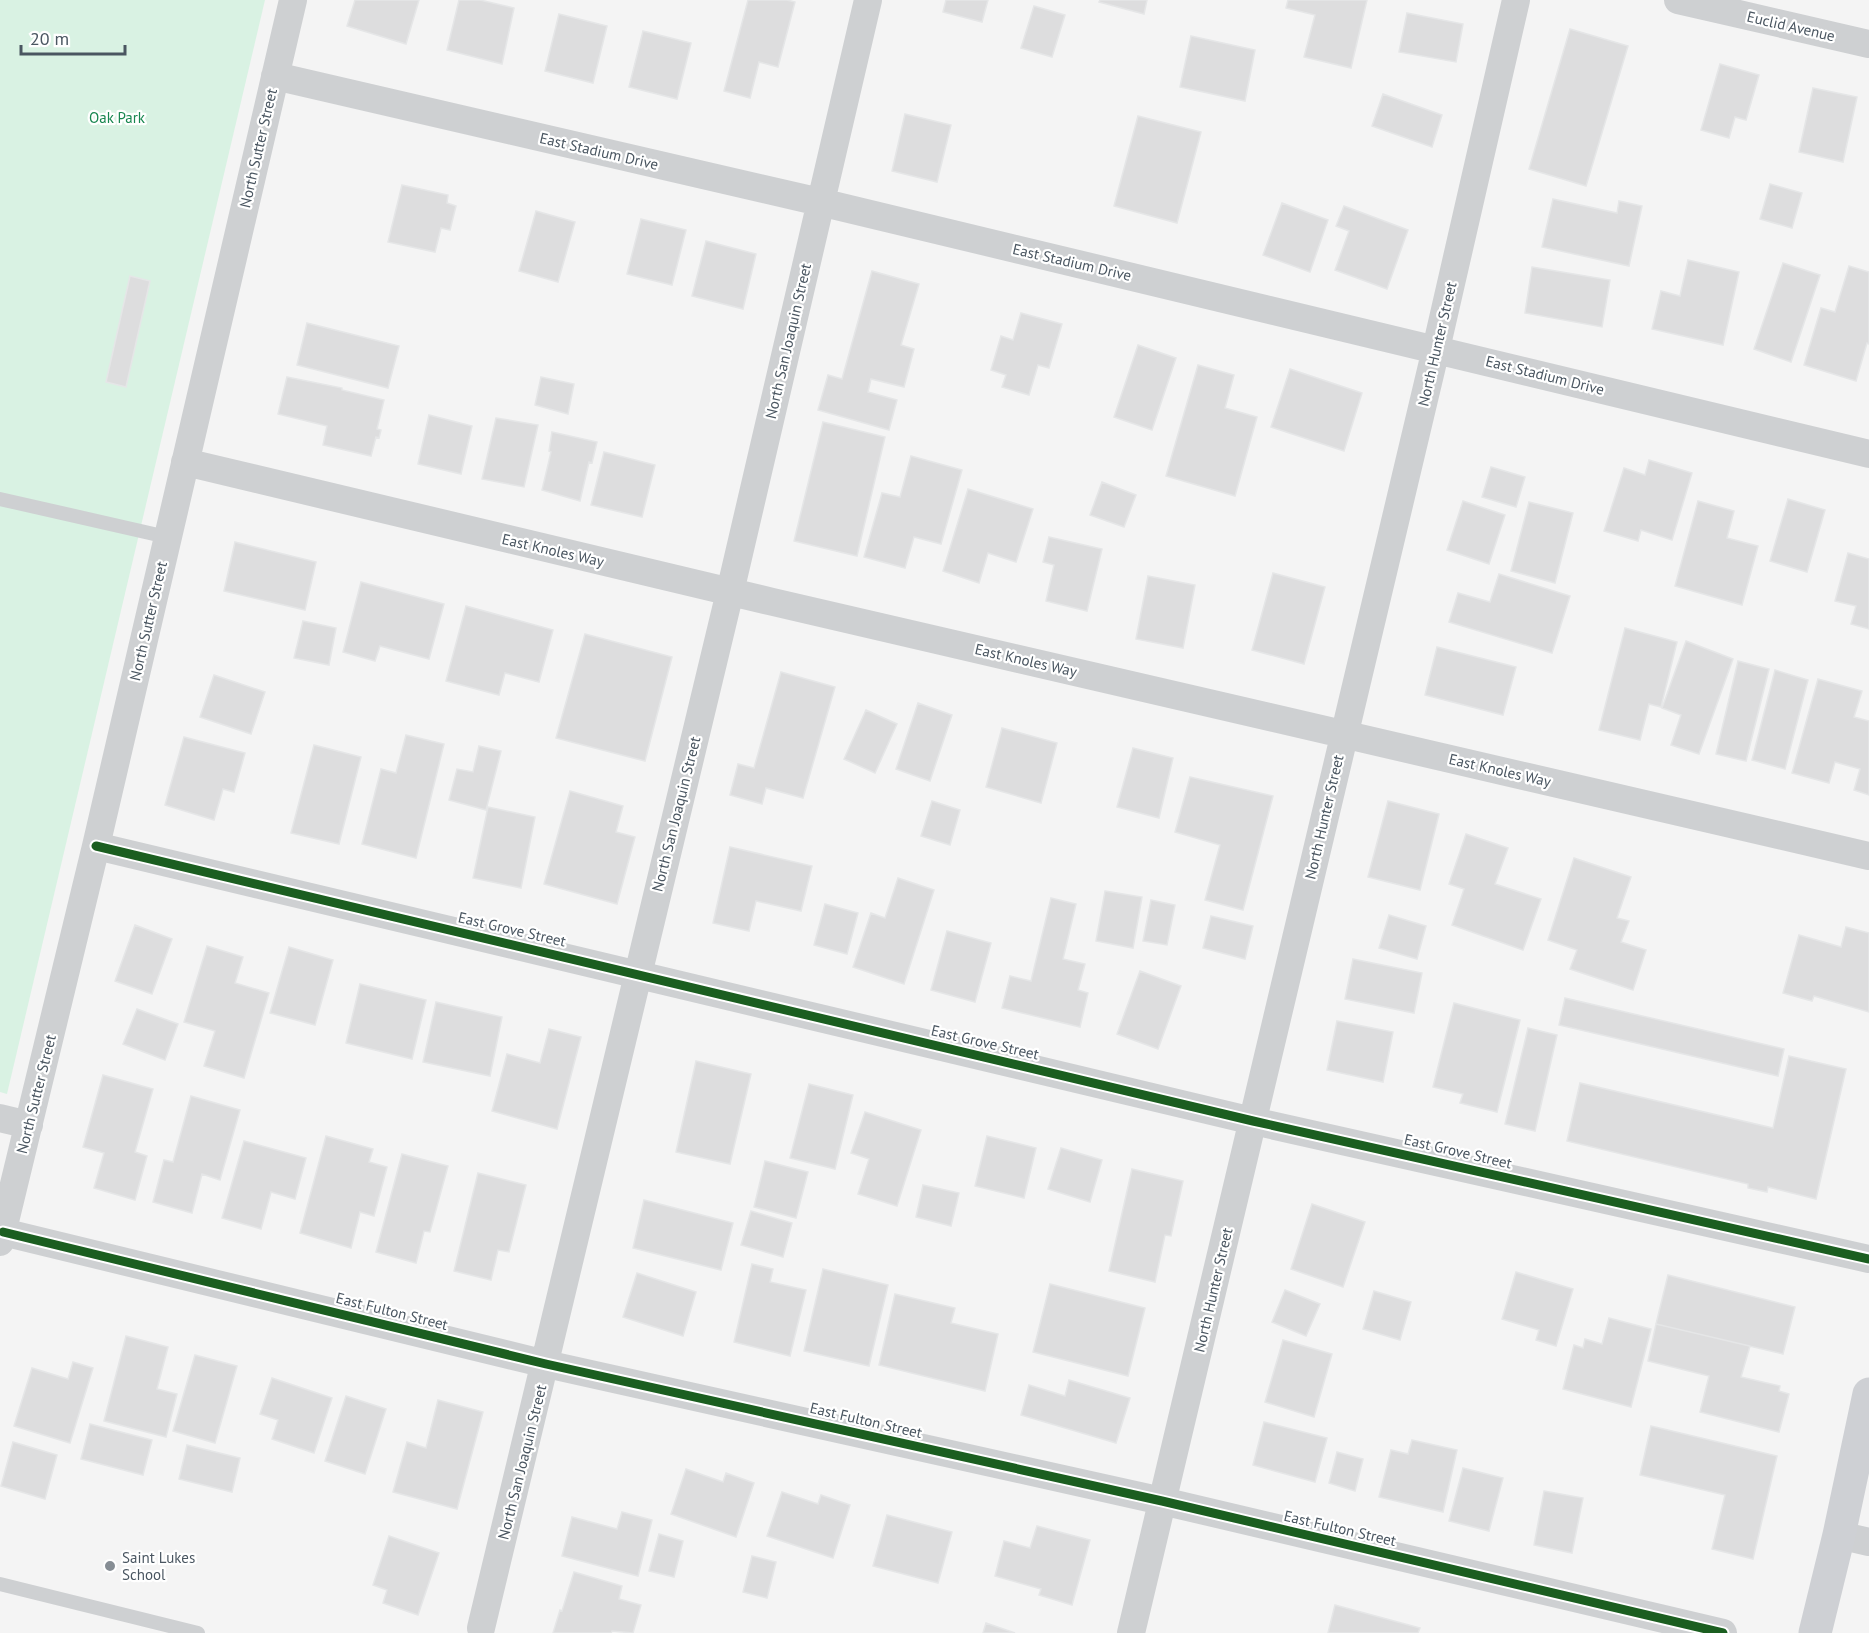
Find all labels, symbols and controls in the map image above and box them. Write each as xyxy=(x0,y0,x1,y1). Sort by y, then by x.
street label: Euclid Avenue xyxy=(1745,7,1837,45)
scale bar xyxy=(21,18,124,56)
text: 20 m xyxy=(30,27,69,50)
street label: North Sutter Street xyxy=(235,86,281,210)
park label: Oak Park xyxy=(89,108,146,127)
street label: East Stadium Drive xyxy=(538,128,660,174)
street label: East Stadium Drive xyxy=(1011,239,1133,285)
street label: North San Joaquin Street xyxy=(761,261,815,421)
street label: North Hunter Street xyxy=(1413,280,1461,408)
street label: East Stadium Drive xyxy=(1484,351,1606,399)
street label: East Knoles Way xyxy=(500,529,606,571)
street label: North Sutter Street xyxy=(125,559,171,683)
street label: East Knoles Way xyxy=(973,639,1079,681)
street label: North San Joaquin Street xyxy=(648,735,704,893)
street label: East Knoles Way xyxy=(1447,749,1553,791)
street label: North Hunter Street xyxy=(1300,753,1348,881)
street label: East Grove Street xyxy=(456,907,568,951)
street label: East Grove Street xyxy=(929,1020,1041,1064)
street label: North Sutter Street xyxy=(12,1032,60,1156)
street label: East Grove Street xyxy=(1402,1129,1514,1173)
street label: North Hunter Street xyxy=(1189,1226,1237,1354)
street label: East Fulton Street xyxy=(334,1288,450,1334)
street label: North San Joaquin Street xyxy=(494,1383,550,1541)
street label: East Fulton Street xyxy=(808,1398,924,1442)
street label: East Fulton Street xyxy=(1282,1506,1398,1550)
place label: Saint Lukes School xyxy=(122,1548,195,1584)
marker: Saint Lukes School xyxy=(103,1559,117,1573)

